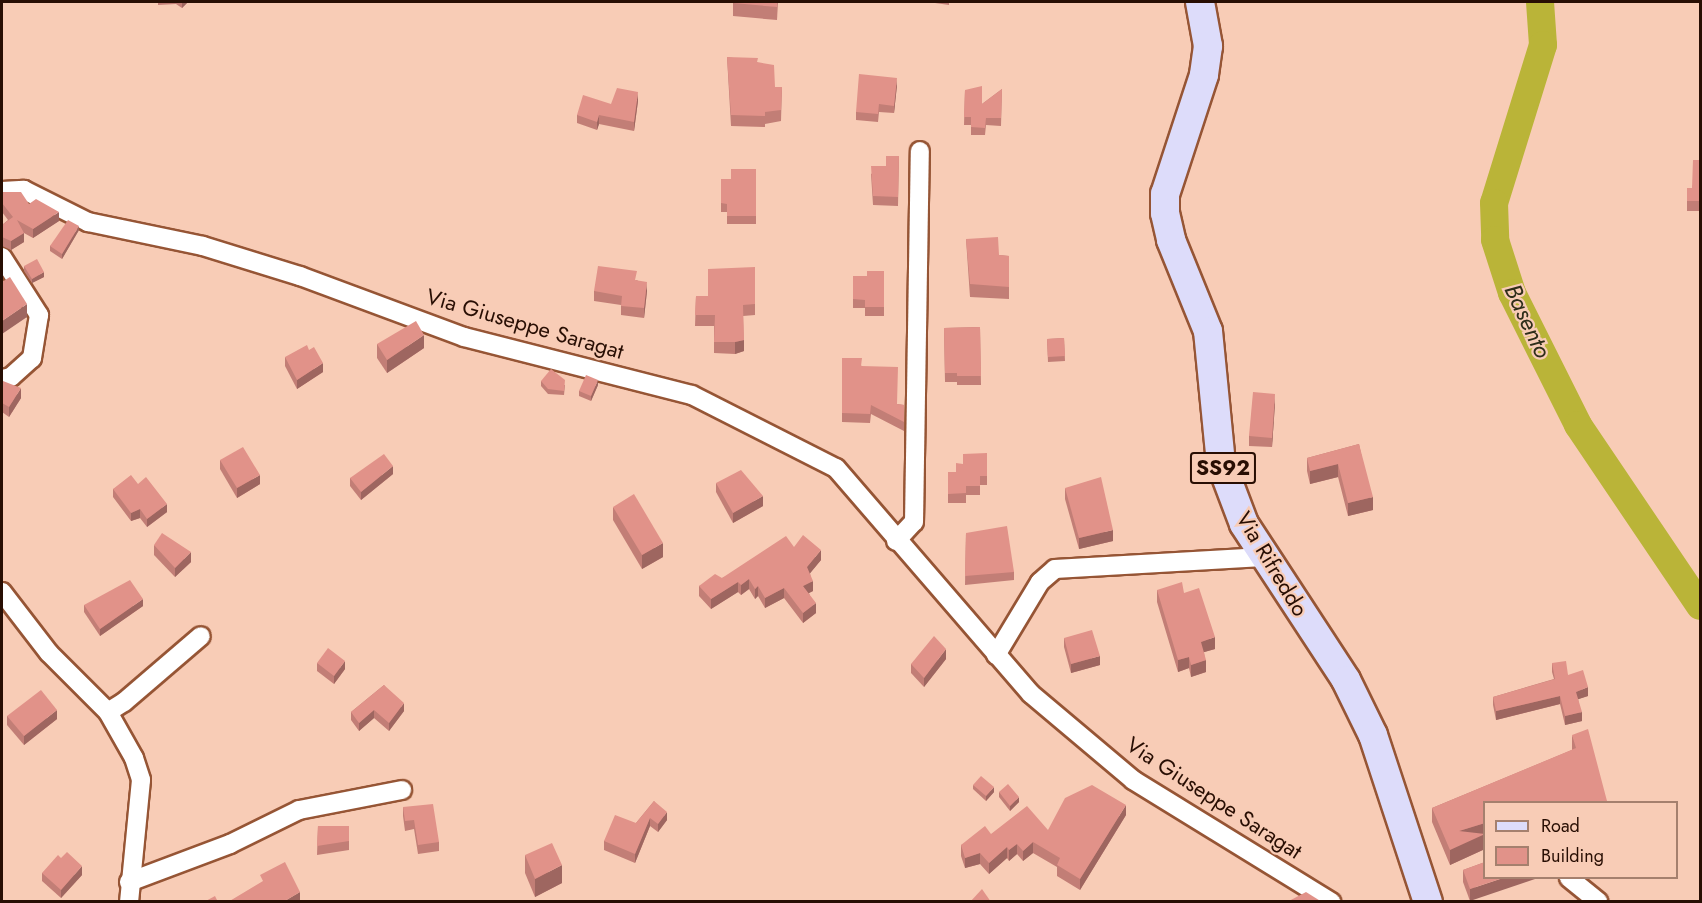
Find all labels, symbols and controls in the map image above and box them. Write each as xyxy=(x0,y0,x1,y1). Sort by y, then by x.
water label: Basento xyxy=(1498,279,1558,363)
street label: Via Giuseppe Saragat xyxy=(423,283,627,365)
road number: SS92 xyxy=(1188,450,1258,486)
street label: Via Rifreddo xyxy=(1230,507,1314,621)
street label: Via Giuseppe Saragat xyxy=(1121,731,1307,865)
legend xyxy=(1483,801,1678,879)
text: Road xyxy=(1541,813,1580,839)
text: Building xyxy=(1541,843,1604,869)

